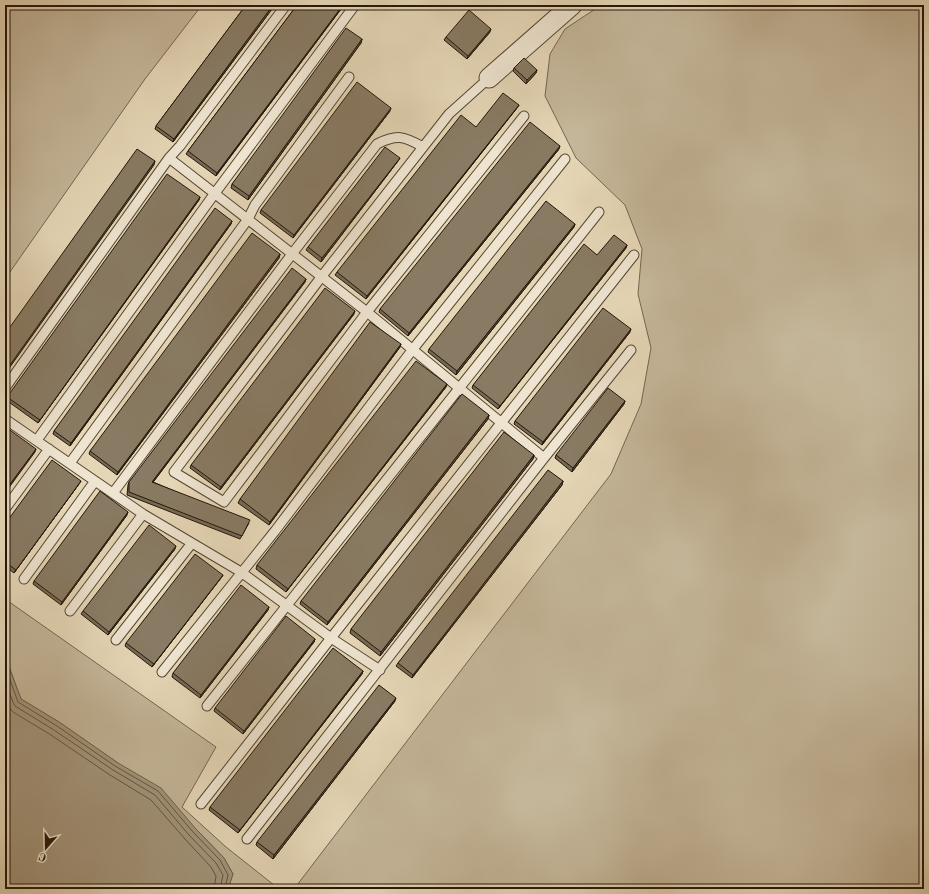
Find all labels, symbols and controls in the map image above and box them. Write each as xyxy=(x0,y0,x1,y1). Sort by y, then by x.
north arrow xyxy=(26,828,66,868)
text: С xyxy=(38,850,48,862)

